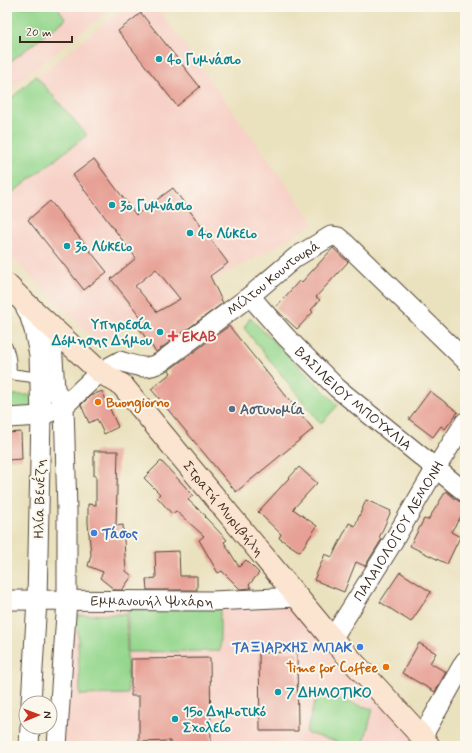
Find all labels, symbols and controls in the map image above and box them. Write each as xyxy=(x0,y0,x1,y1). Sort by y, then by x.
scale bar xyxy=(20,18,72,44)
text: 20 m xyxy=(26,25,52,41)
place label: 4ο Γυμνάσιο xyxy=(167,51,241,69)
marker: 4ο Γυμνάσιο xyxy=(154,54,164,64)
place label: 3ο Γυμνάσιο xyxy=(120,197,192,215)
marker: 3ο Γυμνάσιο xyxy=(107,200,117,210)
place label: 4ο Λύκειο xyxy=(198,225,257,243)
marker: 4ο Λύκειο xyxy=(185,228,195,238)
street label: Μίλτου Κουντουρά xyxy=(224,237,324,320)
place label: 3ο Λύκειο xyxy=(75,238,132,256)
marker: 3ο Λύκειο xyxy=(62,241,72,251)
place label: Υπηρεσία Δόμησης Δήμου xyxy=(51,316,153,350)
marker: Υπηρεσία Δόμησης Δήμου xyxy=(155,327,165,337)
place label: ΕΚΑΒ xyxy=(182,328,217,346)
marker: ΕΚΑΒ xyxy=(167,330,179,342)
street label: ΒΑΣΙΛΕΙΟΥ ΜΠΟΥΧΛΙΑ xyxy=(291,343,415,455)
place label: Buongiorno xyxy=(106,394,170,414)
marker: Buongiorno xyxy=(93,397,103,407)
place label: Αστυνομία xyxy=(240,401,305,419)
marker: Αστυνομία xyxy=(227,404,237,414)
street label: ΠΑΛΑΙΟΛΟΓΟΥ ΛΕΜΟΝΗ xyxy=(350,457,448,605)
street label: Στρατή Μυριβήλη xyxy=(179,458,268,560)
street label: Ηλία Βενέζη xyxy=(29,459,50,539)
place label: Τάσος xyxy=(101,525,138,543)
marker: Τάσος xyxy=(89,528,99,538)
street label: Εμμανουήλ Ψυχάρη xyxy=(91,592,213,611)
place label: ΤΑΞΙΑΡΧΗΣ ΜΠΑΚ xyxy=(231,639,353,657)
marker: ΤΑΞΙΑΡΧΗΣ ΜΠΑΚ xyxy=(355,642,365,652)
place label: Time for Coffee xyxy=(286,659,378,679)
marker: Time for Coffee xyxy=(381,662,391,672)
place label: 7 ΔΗΜΟΤΙΚΟ xyxy=(286,684,372,702)
marker: 7 ΔΗΜΟΤΙΚΟ xyxy=(273,687,283,697)
north arrow xyxy=(18,695,58,735)
place label: 15o Δημοτικό Σχολείο xyxy=(183,703,266,737)
text: N xyxy=(40,711,54,719)
marker: 15o Δημοτικό Σχολείο xyxy=(170,714,180,724)

